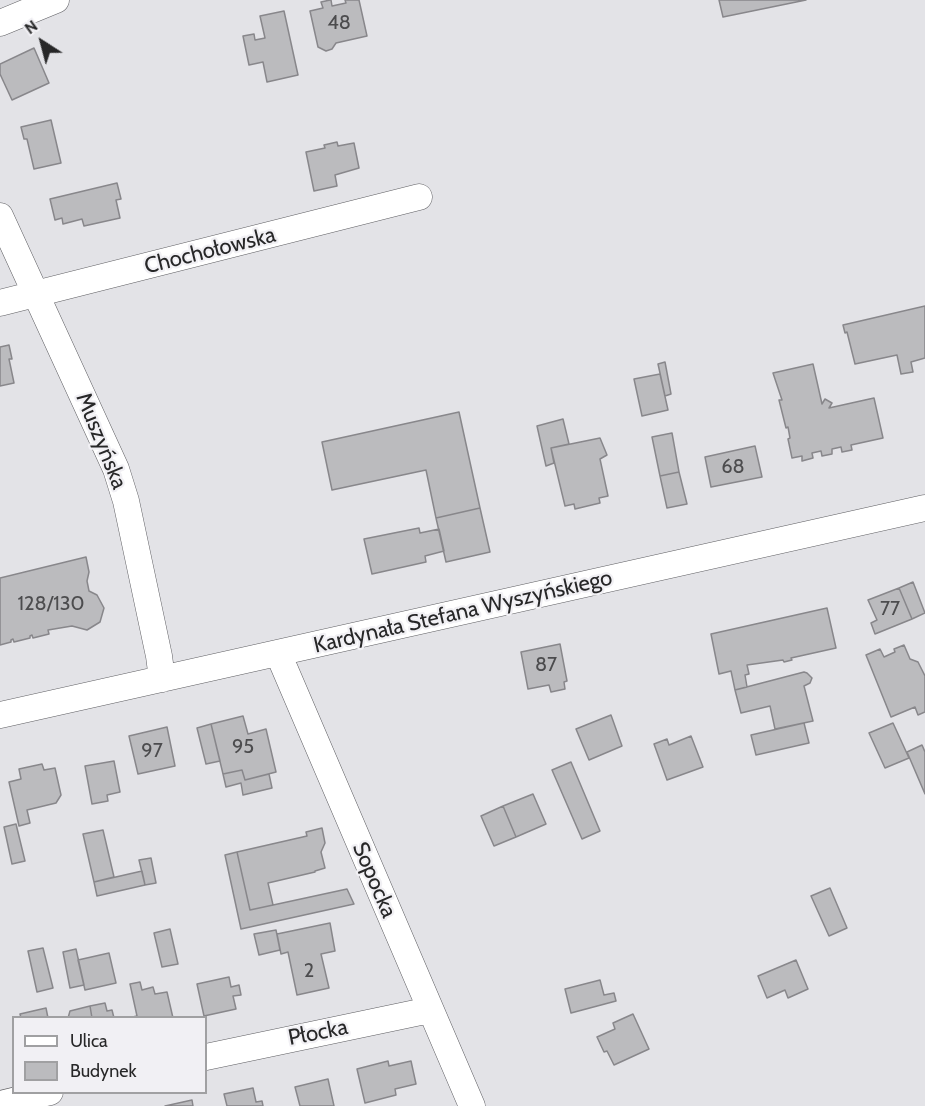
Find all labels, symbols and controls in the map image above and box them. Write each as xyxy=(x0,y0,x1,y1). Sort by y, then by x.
house number: 48 xyxy=(327,11,351,35)
north arrow xyxy=(12,12,72,72)
text: N xyxy=(21,16,41,38)
street label: Chochołowska xyxy=(142,222,278,280)
street label: Muszyńska xyxy=(70,389,132,493)
house number: 68 xyxy=(721,455,745,479)
street label: Kardynała Stefana Wyszyńskiego xyxy=(311,565,615,659)
house number: 128/130 xyxy=(18,592,84,616)
house number: 77 xyxy=(880,597,900,621)
house number: 87 xyxy=(535,653,557,677)
house number: 95 xyxy=(232,735,254,759)
house number: 97 xyxy=(141,739,163,763)
street label: Sopocka xyxy=(346,838,402,922)
house number: 2 xyxy=(304,959,314,983)
street label: Płocka xyxy=(286,1014,350,1052)
legend xyxy=(12,1016,207,1094)
text: Ulica xyxy=(70,1030,108,1052)
text: Budynek xyxy=(70,1060,137,1082)

